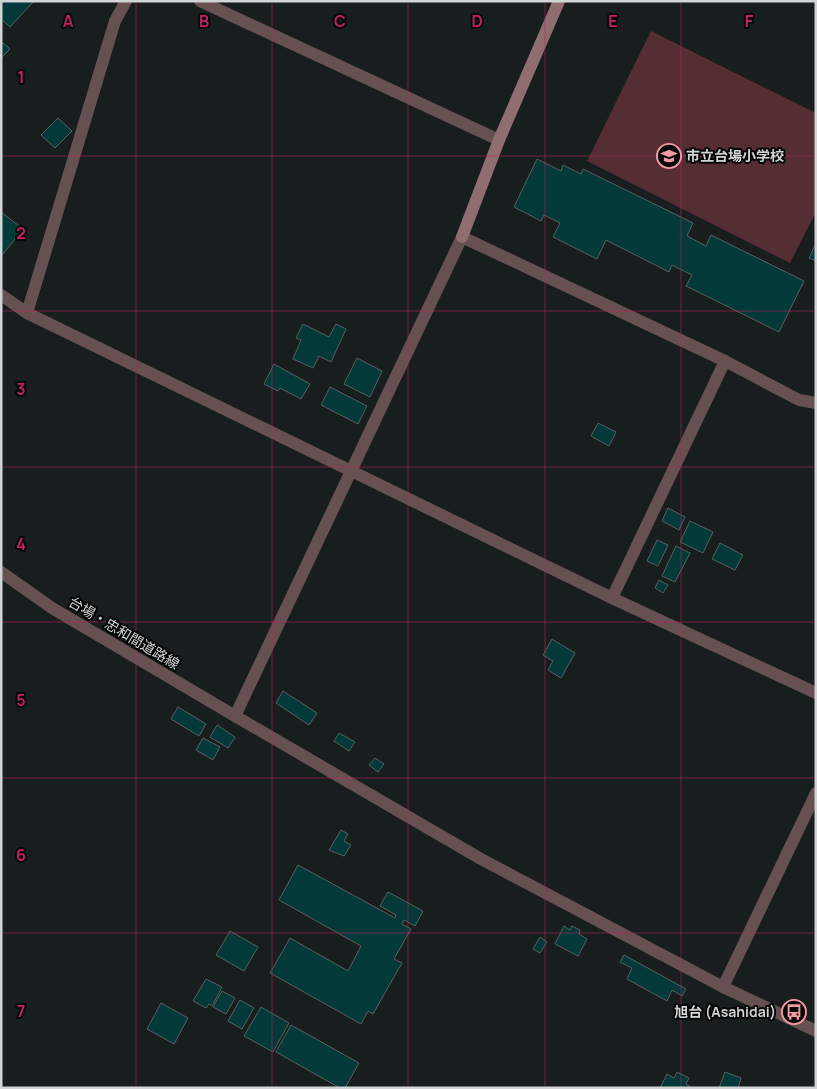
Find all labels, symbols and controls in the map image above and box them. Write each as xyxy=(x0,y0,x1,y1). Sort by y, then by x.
text: A xyxy=(63,10,74,32)
text: B xyxy=(199,10,209,32)
text: C xyxy=(334,10,346,32)
text: D xyxy=(471,10,483,32)
text: E xyxy=(608,10,618,32)
text: F xyxy=(745,10,754,32)
text: 1 xyxy=(17,66,25,88)
school or university icon: 市立台場小学校 xyxy=(656,143,682,169)
place label: 市立台場小学校 xyxy=(686,146,784,165)
text: 2 xyxy=(16,222,26,244)
text: 3 xyxy=(16,378,26,400)
text: 4 xyxy=(16,533,26,555)
street label: 台場・忠和間道路線 xyxy=(65,592,183,673)
text: 5 xyxy=(16,689,26,711)
text: 6 xyxy=(16,844,26,866)
bus stop icon: 旭台 (Asahidai) xyxy=(781,999,807,1025)
text: 7 xyxy=(17,1000,25,1022)
place label: 旭台 (Asahidai) xyxy=(674,1002,776,1021)

